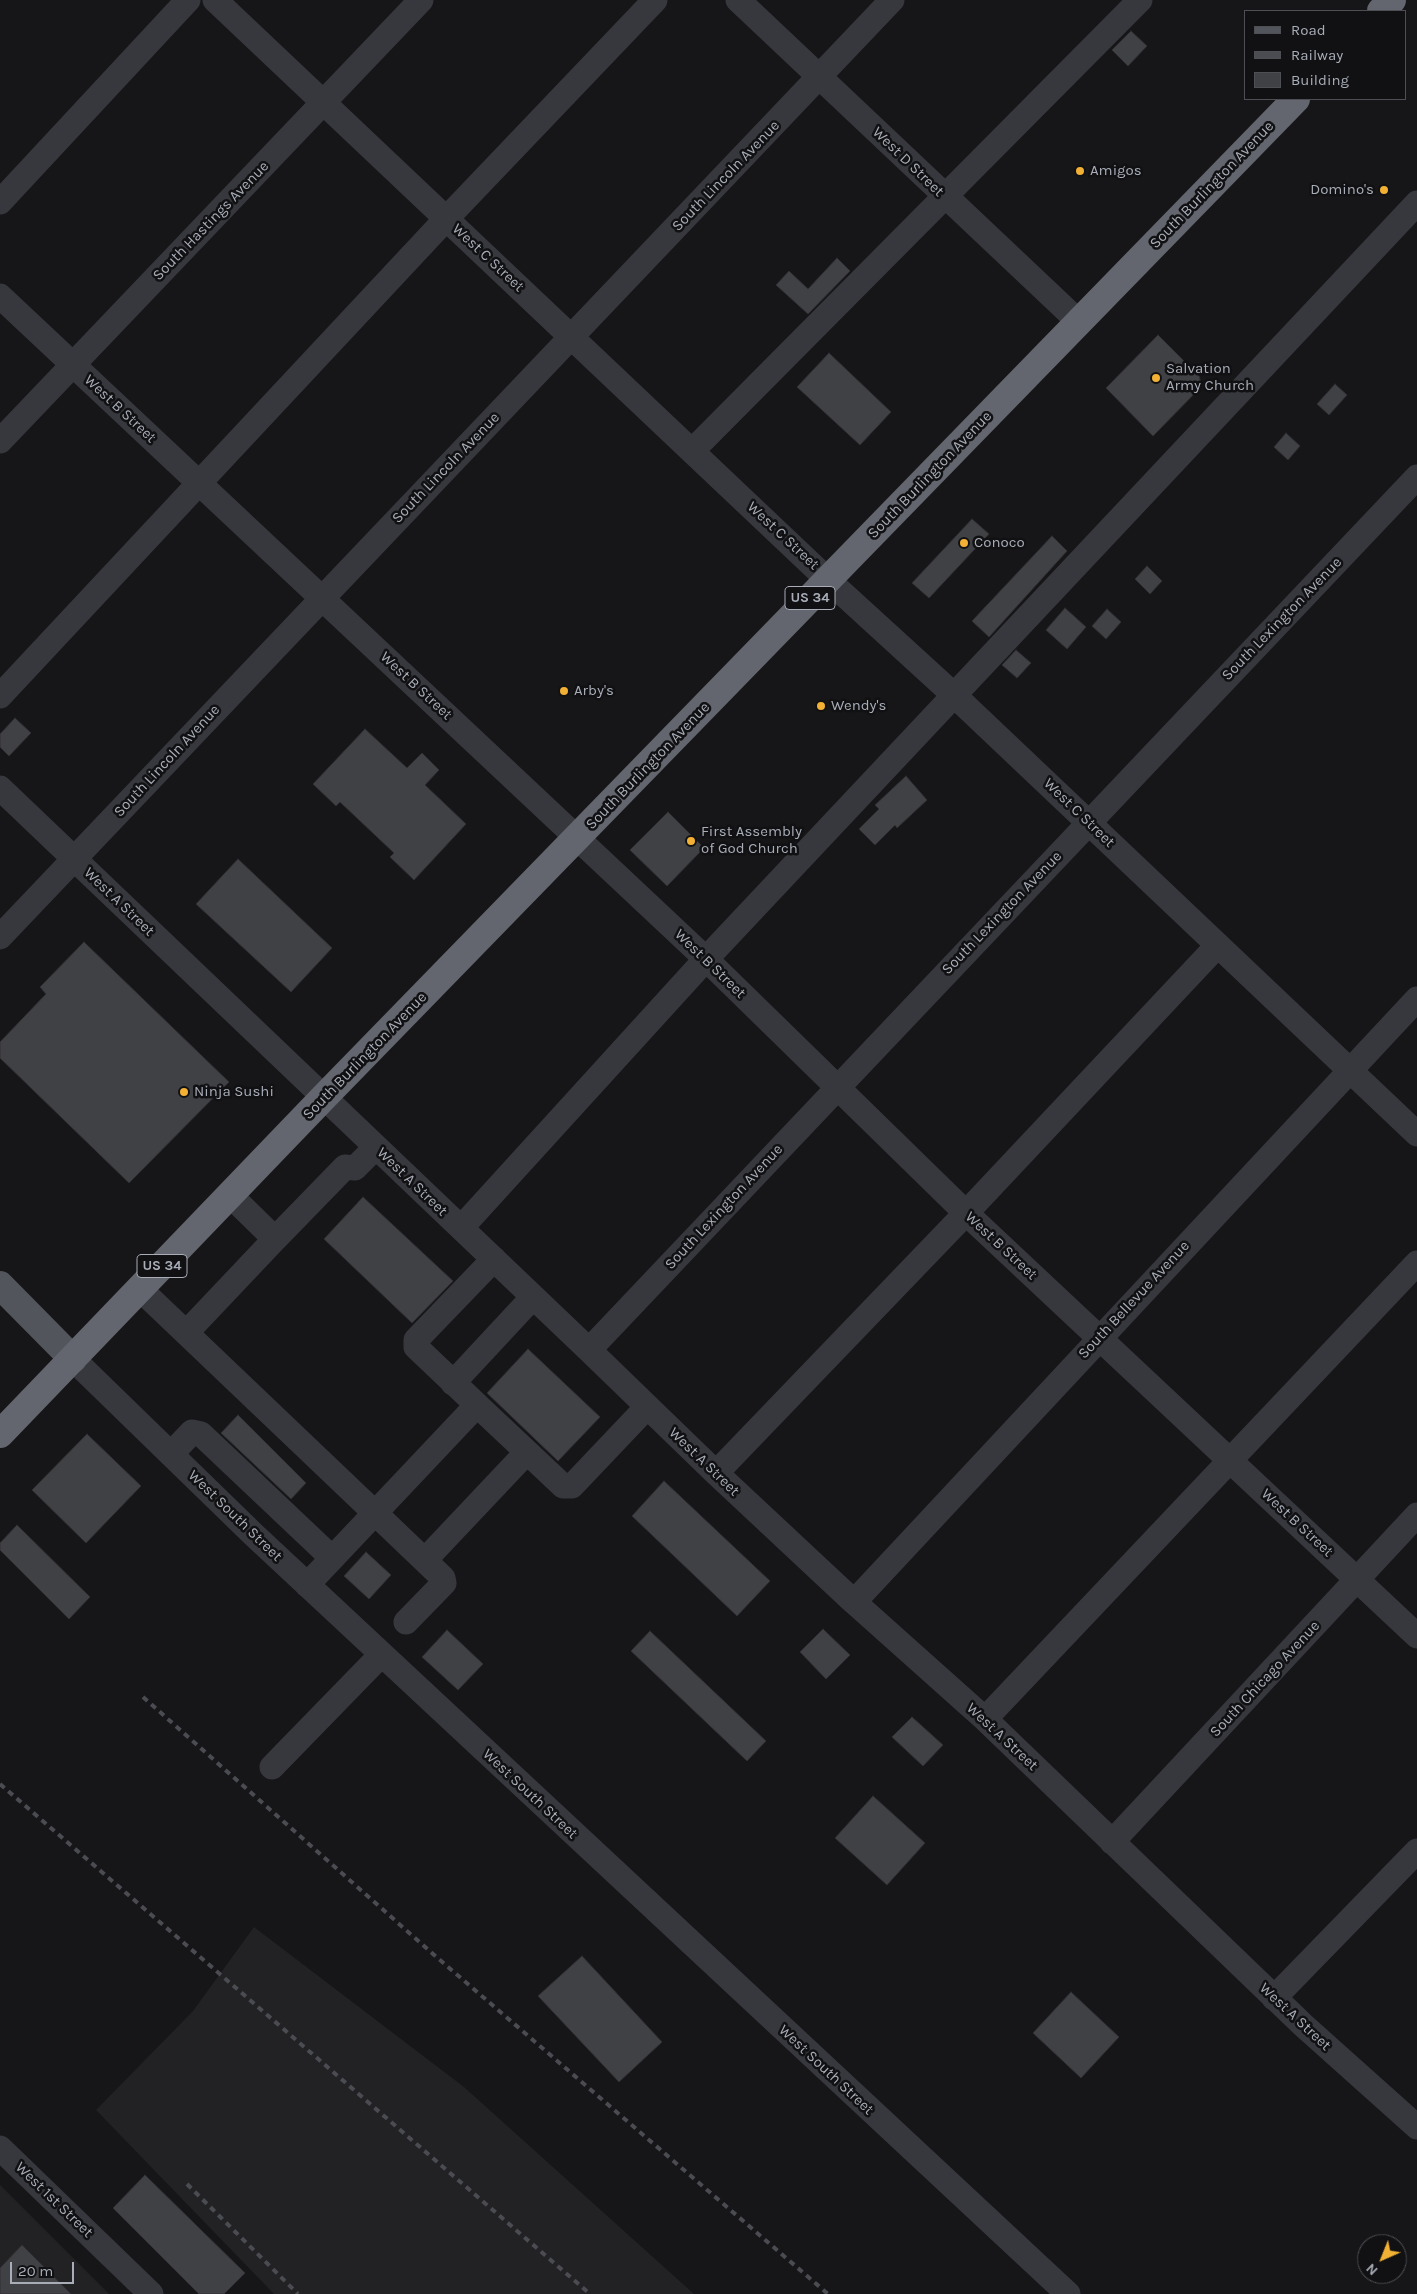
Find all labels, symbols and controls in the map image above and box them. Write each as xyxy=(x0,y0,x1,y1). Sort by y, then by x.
legend xyxy=(1244,10,1407,100)
text: Road xyxy=(1291,21,1326,39)
text: Railway xyxy=(1291,46,1343,64)
text: Building xyxy=(1291,71,1349,89)
street label: South Lincoln Avenue xyxy=(668,117,784,235)
street label: South Burlington Avenue xyxy=(1146,117,1278,253)
street label: West D Street xyxy=(869,123,947,201)
street label: South Hastings Avenue xyxy=(149,157,273,285)
place label: Amigos xyxy=(1090,162,1142,180)
marker: Amigos xyxy=(1074,165,1086,177)
place label: Domino's xyxy=(1310,181,1374,199)
marker: Domino's xyxy=(1378,184,1390,196)
street label: West C Street xyxy=(448,220,528,296)
place label: Salvation Army Church xyxy=(1166,360,1254,395)
street label: West B Street xyxy=(80,371,160,447)
marker: Salvation Army Church xyxy=(1150,372,1162,384)
street label: South Burlington Avenue xyxy=(864,407,996,543)
street label: South Lincoln Avenue xyxy=(388,409,504,527)
street label: West C Street xyxy=(743,498,823,574)
place label: Conoco xyxy=(974,534,1025,552)
marker: Conoco xyxy=(958,537,970,549)
street label: South Lexington Avenue xyxy=(1218,553,1346,685)
road number: US 34 xyxy=(785,586,835,610)
street label: West B Street xyxy=(376,648,456,724)
place label: Arby's xyxy=(574,682,614,700)
marker: Arby's xyxy=(558,685,570,697)
place label: Wendy's xyxy=(831,697,886,715)
street label: South Burlington Avenue xyxy=(582,698,714,834)
marker: Wendy's xyxy=(815,700,827,712)
street label: South Lincoln Avenue xyxy=(110,701,224,821)
street label: West C Street xyxy=(1040,775,1118,851)
place label: First Assembly of God Church xyxy=(701,823,802,858)
marker: First Assembly of God Church xyxy=(685,835,697,847)
street label: South Lexington Avenue xyxy=(938,847,1066,979)
street label: West A Street xyxy=(80,864,158,940)
street label: West B Street xyxy=(671,926,749,1002)
street label: South Burlington Avenue xyxy=(299,988,431,1124)
place label: Ninja Sushi xyxy=(194,1083,274,1101)
marker: Ninja Sushi xyxy=(178,1086,190,1098)
street label: South Lexington Avenue xyxy=(661,1141,787,1273)
street label: West A Street xyxy=(373,1144,451,1220)
street label: West B Street xyxy=(961,1208,1041,1284)
street label: South Bellevue Avenue xyxy=(1075,1237,1193,1363)
road number: US 34 xyxy=(137,1254,187,1278)
street label: West A Street xyxy=(665,1424,743,1500)
street label: West South Street xyxy=(184,1467,286,1565)
street label: West B Street xyxy=(1257,1485,1337,1561)
street label: South Chicago Avenue xyxy=(1206,1617,1324,1741)
street label: West A Street xyxy=(963,1699,1041,1775)
street label: West South Street xyxy=(479,1745,581,1843)
street label: West A Street xyxy=(1256,1979,1334,2055)
street label: West South Street xyxy=(775,2021,877,2119)
street label: West 1st Street xyxy=(11,2158,97,2242)
north arrow xyxy=(1357,2234,1407,2284)
scale bar xyxy=(12,2252,76,2284)
text: N xyxy=(1362,2260,1381,2279)
text: 20 m xyxy=(18,2262,53,2280)

